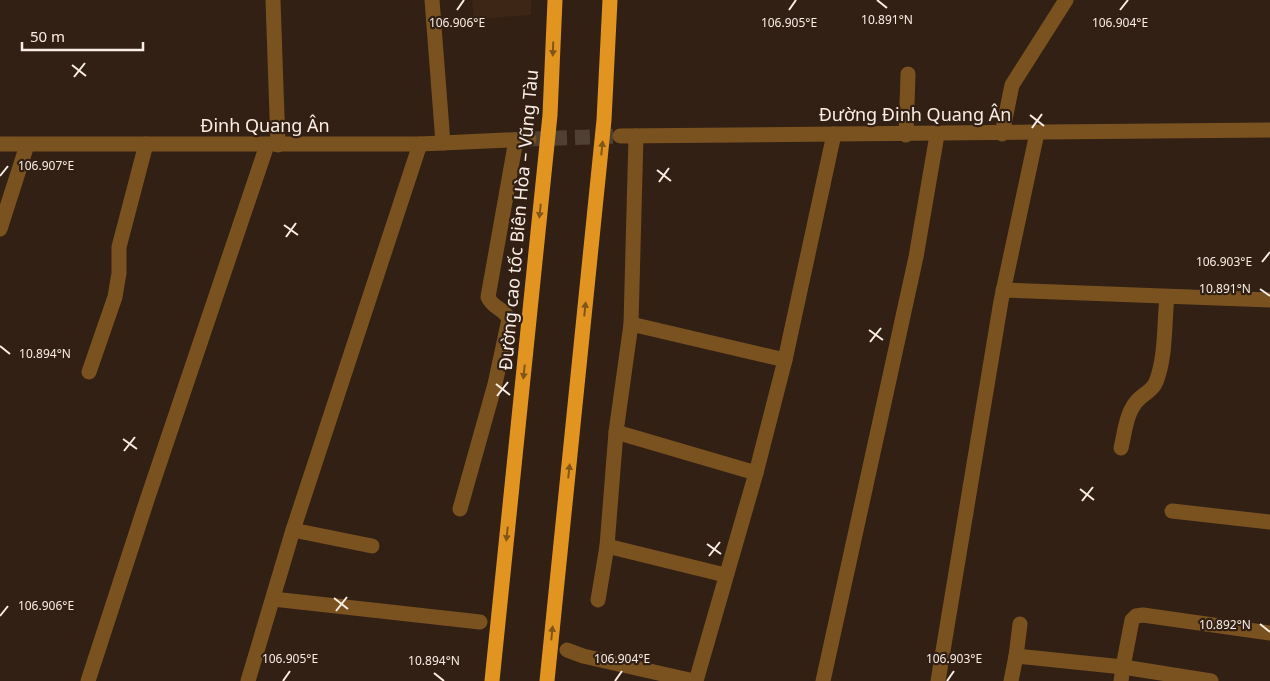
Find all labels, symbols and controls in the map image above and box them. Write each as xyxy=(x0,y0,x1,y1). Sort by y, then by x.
text: 10.891°N xyxy=(861,11,913,28)
text: 106.906°E xyxy=(429,14,485,31)
text: 106.905°E xyxy=(761,14,817,31)
text: 106.904°E xyxy=(1092,14,1148,31)
scale bar xyxy=(22,20,144,52)
text: 50 m xyxy=(30,26,65,46)
one-way arrow xyxy=(549,41,557,57)
street label: Đường cao tốc Biên Hòa – Vũng Tàu xyxy=(493,69,543,371)
street label: Đường Đinh Quang Ân xyxy=(819,102,1011,126)
street label: Đinh Quang Ân xyxy=(200,113,330,137)
one-way arrow xyxy=(598,139,606,155)
text: 106.907°E xyxy=(18,157,74,174)
one-way arrow xyxy=(536,203,544,219)
text: 106.903°E xyxy=(1196,253,1252,270)
text: 10.891°N xyxy=(1199,280,1251,297)
one-way arrow xyxy=(581,301,589,317)
text: 10.894°N xyxy=(19,345,71,362)
one-way arrow xyxy=(520,365,528,381)
one-way arrow xyxy=(565,463,573,479)
one-way arrow xyxy=(503,526,511,542)
text: 106.906°E xyxy=(18,597,74,614)
text: 10.892°N xyxy=(1199,616,1251,633)
one-way arrow xyxy=(548,624,556,640)
text: 106.905°E xyxy=(262,650,318,667)
text: 106.904°E xyxy=(594,650,650,667)
text: 106.903°E xyxy=(926,650,982,667)
text: 10.894°N xyxy=(408,652,460,669)

